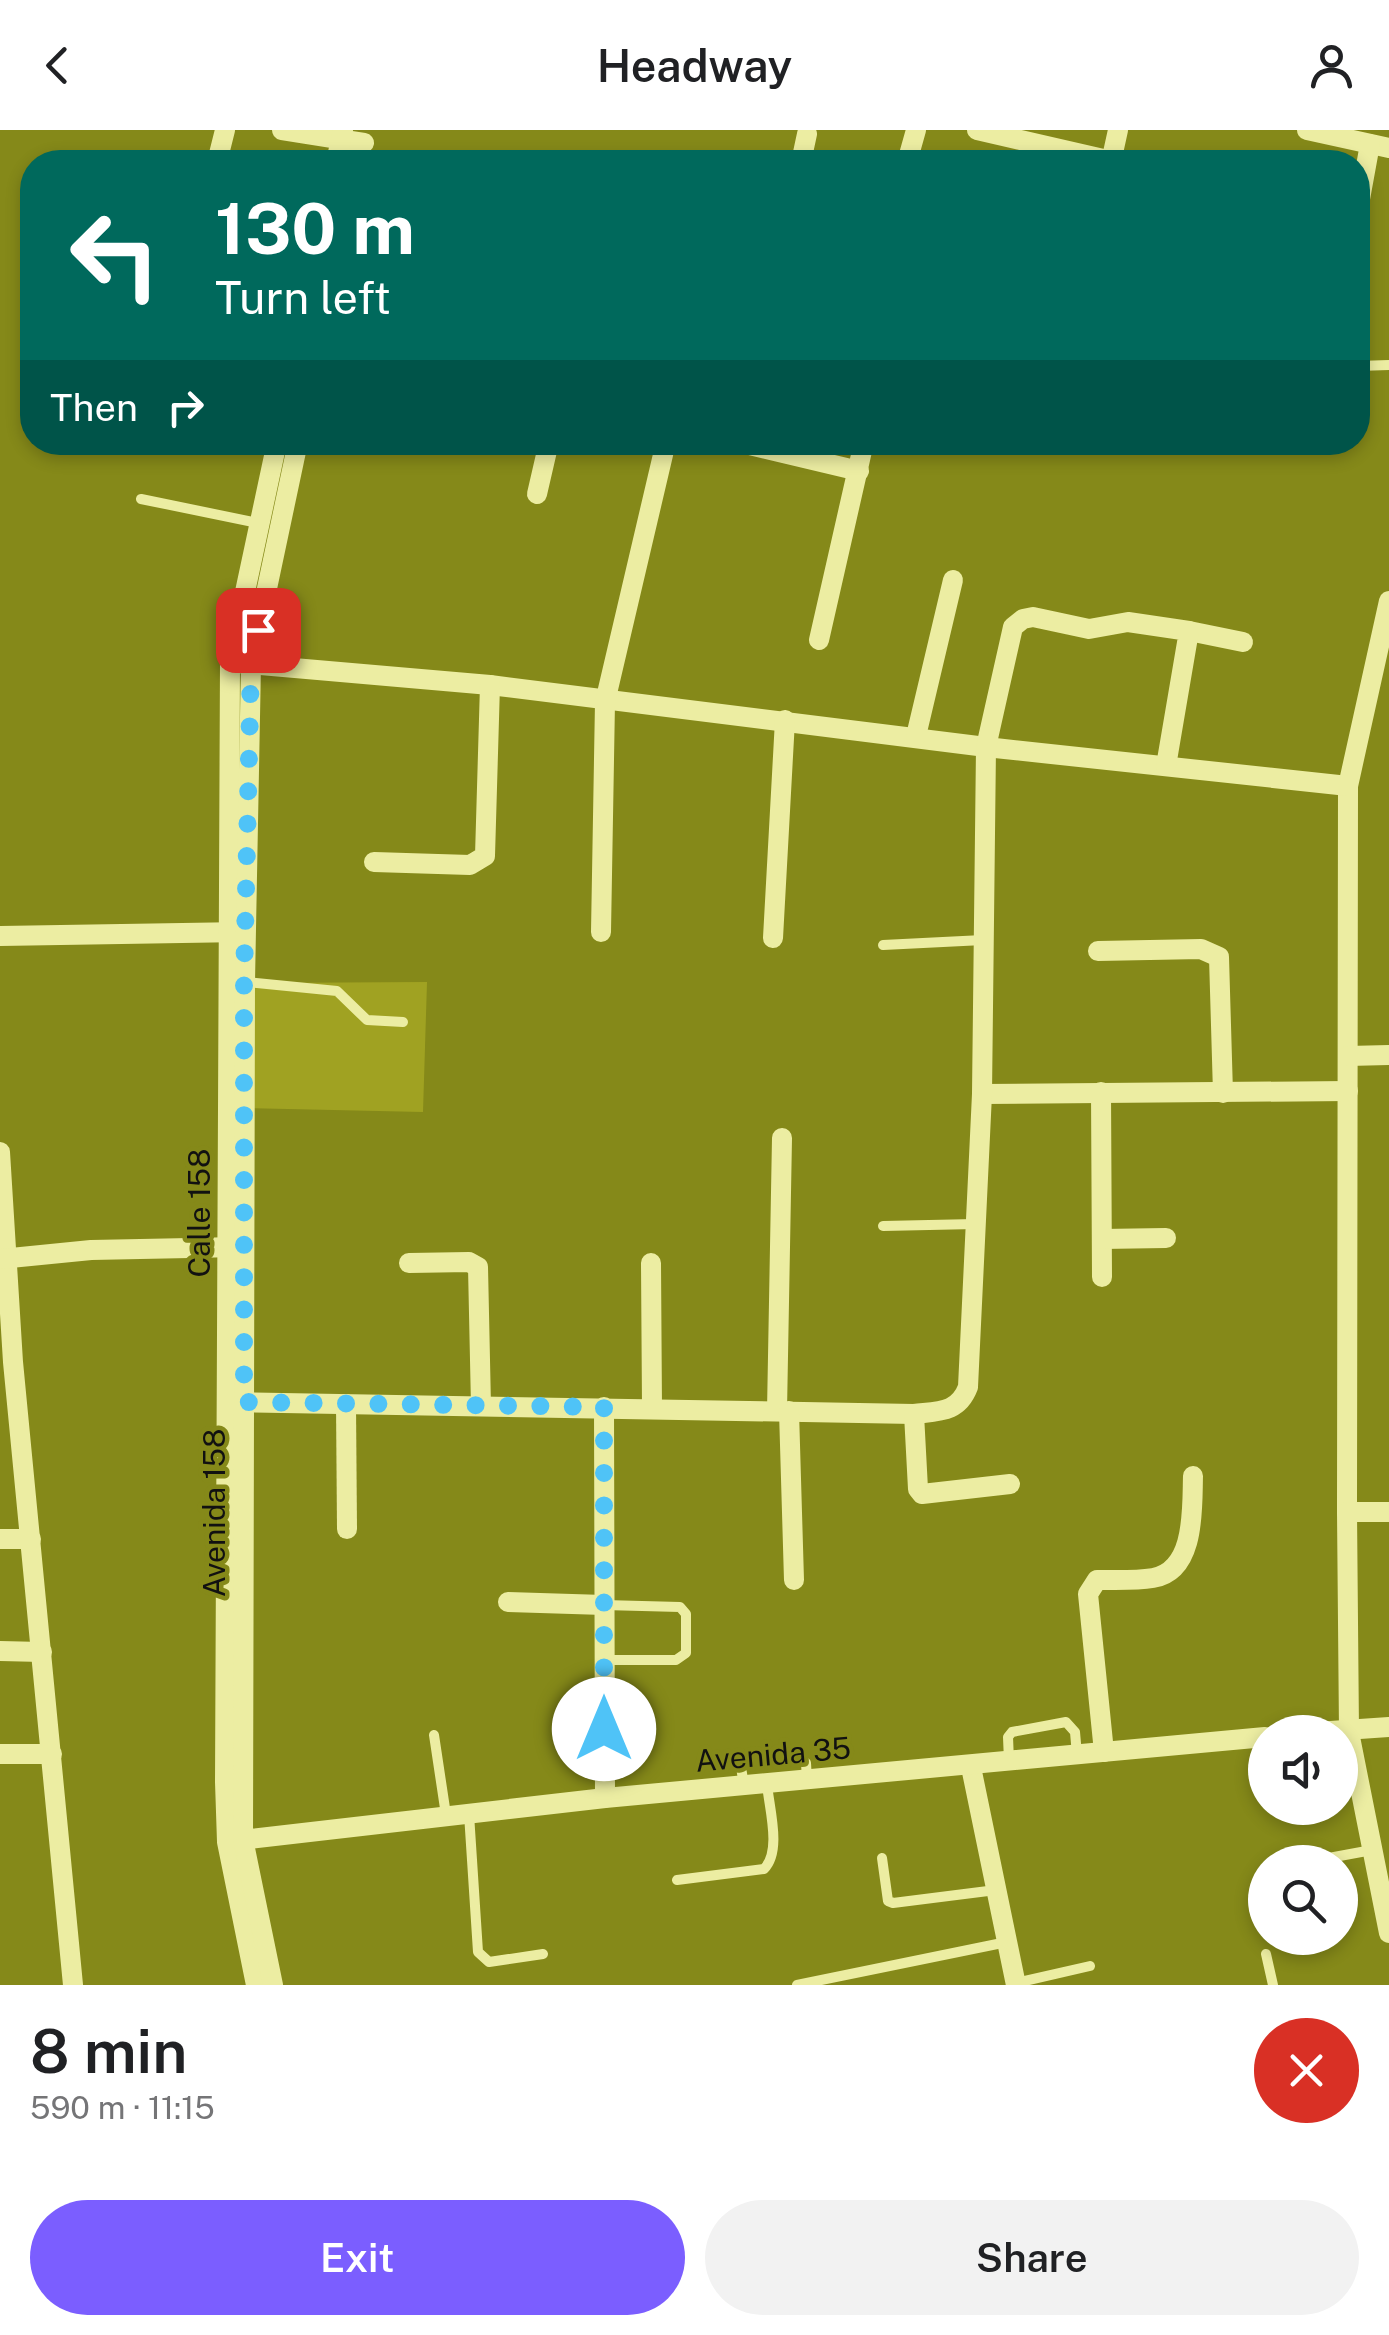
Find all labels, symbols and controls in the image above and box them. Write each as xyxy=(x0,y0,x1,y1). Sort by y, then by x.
icon: back xyxy=(30,38,85,93)
icon: person xyxy=(1304,38,1359,93)
text: Headway xyxy=(597,39,792,92)
text: 130 m xyxy=(215,187,415,270)
icon: left xyxy=(50,190,180,320)
text: Turn left xyxy=(215,271,391,324)
icon: right xyxy=(158,380,213,435)
text: Then xyxy=(50,385,138,430)
pin xyxy=(216,588,301,673)
icon: arrive xyxy=(231,603,286,658)
street label: Calle 158 xyxy=(181,1149,217,1277)
street label: Avenida 158 xyxy=(196,1429,232,1597)
position arrow xyxy=(552,1677,656,1781)
map controls xyxy=(1248,1715,1358,1955)
button: sound xyxy=(1248,1715,1358,1825)
street label: Avenida 35 xyxy=(694,1729,852,1779)
button: search xyxy=(1248,1845,1358,1955)
text: 8 min xyxy=(30,2016,187,2087)
button: close xyxy=(1254,2018,1359,2123)
text: 590 m · 11:15 xyxy=(30,2089,215,2126)
button: Exit xyxy=(30,2200,685,2315)
button: Share xyxy=(705,2200,1359,2315)

